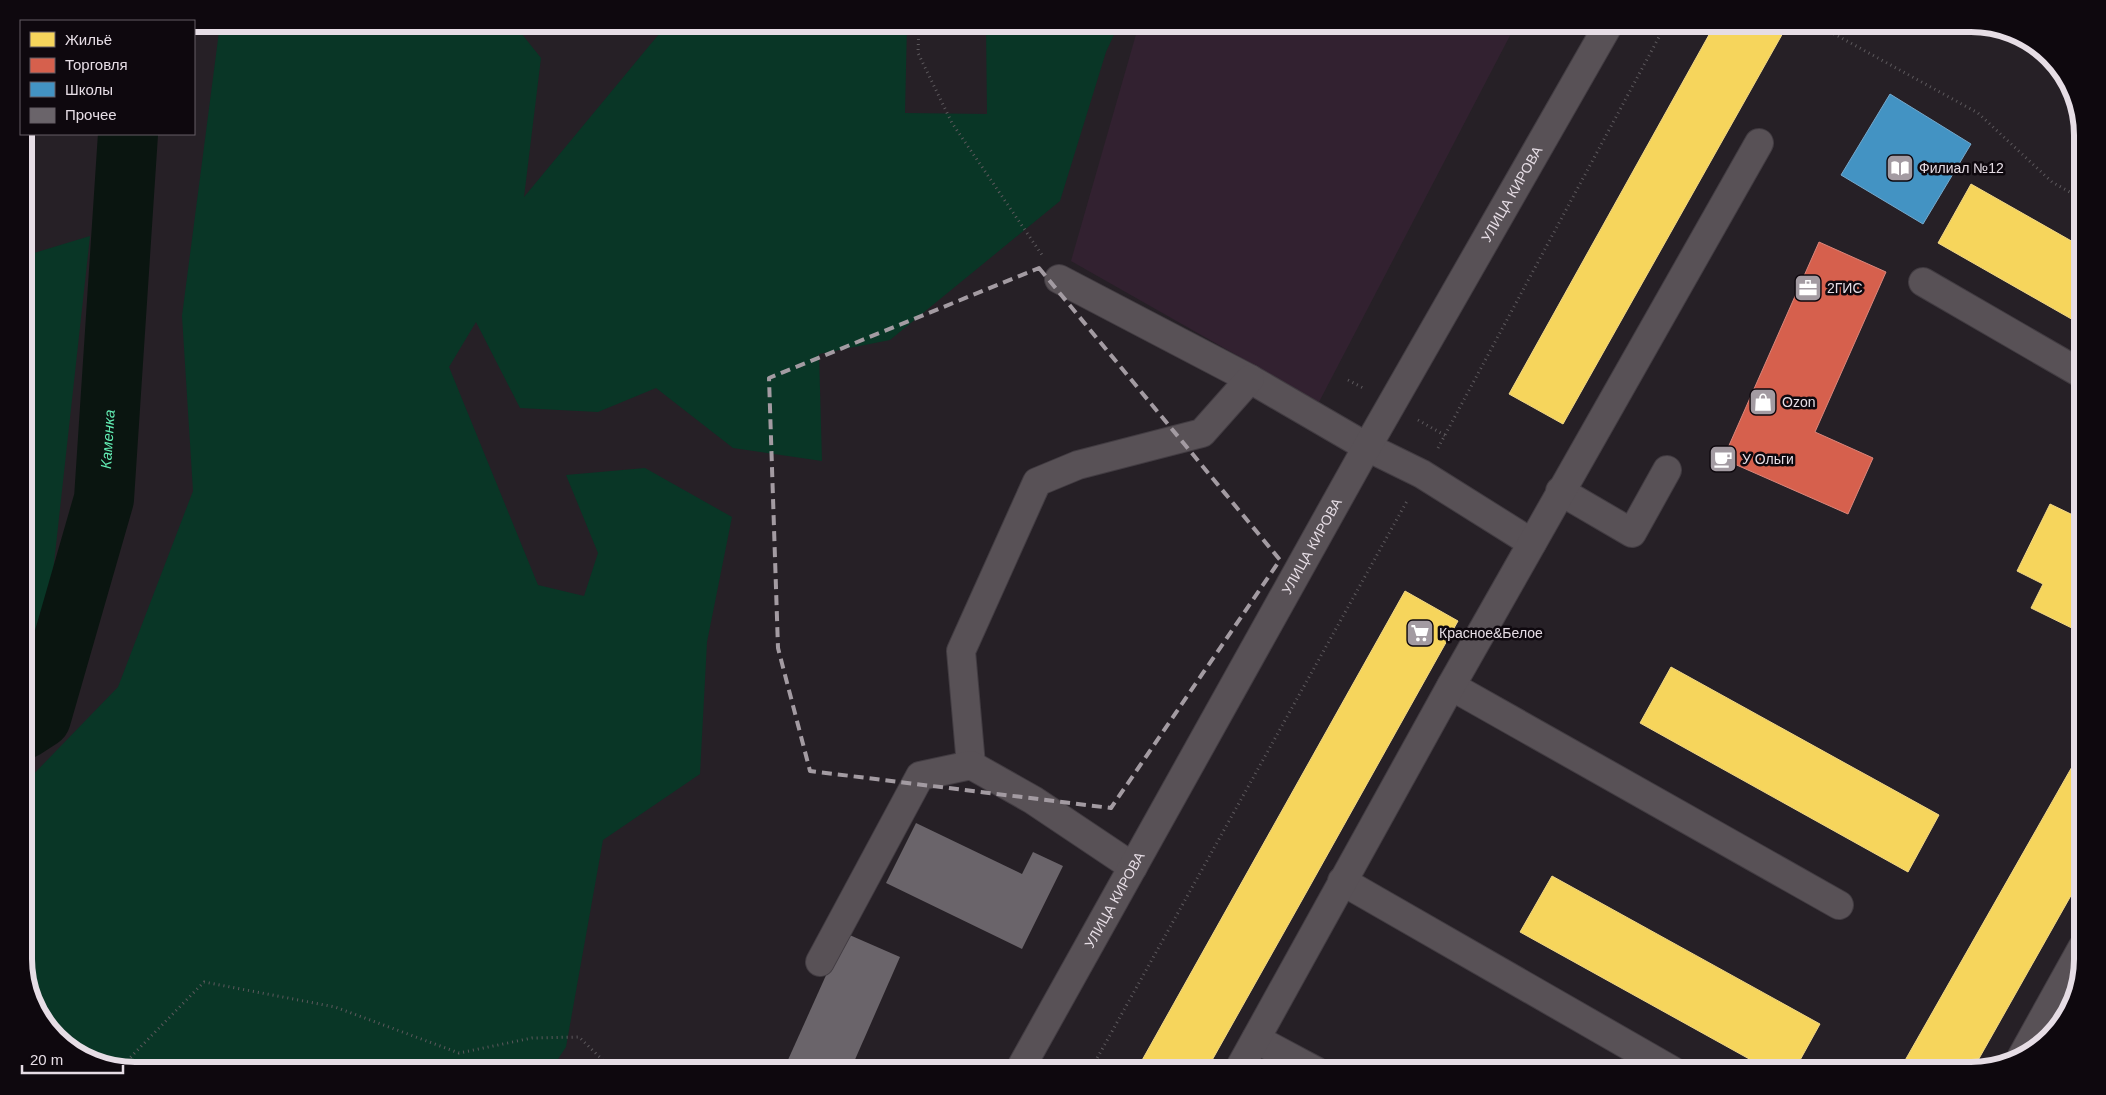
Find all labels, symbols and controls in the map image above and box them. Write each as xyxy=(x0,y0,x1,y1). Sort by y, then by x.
legend xyxy=(20,20,195,135)
text: Жильё xyxy=(65,31,112,48)
text: Торговля xyxy=(65,56,128,73)
text: Школы xyxy=(65,81,113,98)
text: Прочее xyxy=(65,106,117,123)
street label: УЛИЦА КИРОВА xyxy=(1478,143,1546,245)
library icon: Филиал №12 xyxy=(1885,153,1915,183)
place label: Филиал №12 xyxy=(1919,160,2004,176)
office icon: 2ГИС xyxy=(1793,273,1823,303)
place label: 2ГИС xyxy=(1827,280,1863,296)
shop icon: Ozon xyxy=(1748,387,1778,417)
place label: Ozon xyxy=(1782,394,1815,410)
water label: Каменка xyxy=(97,409,118,469)
cafe icon: У Ольги xyxy=(1708,444,1738,474)
place label: У Ольги xyxy=(1742,451,1794,467)
street label: УЛИЦА КИРОВА xyxy=(1279,495,1345,597)
supermarket icon: Красное&Белое xyxy=(1405,618,1435,648)
place label: Красное&Белое xyxy=(1439,625,1543,641)
street label: УЛИЦА КИРОВА xyxy=(1081,848,1148,951)
scale bar xyxy=(22,1042,124,1074)
text: 20 m xyxy=(30,1051,63,1068)

